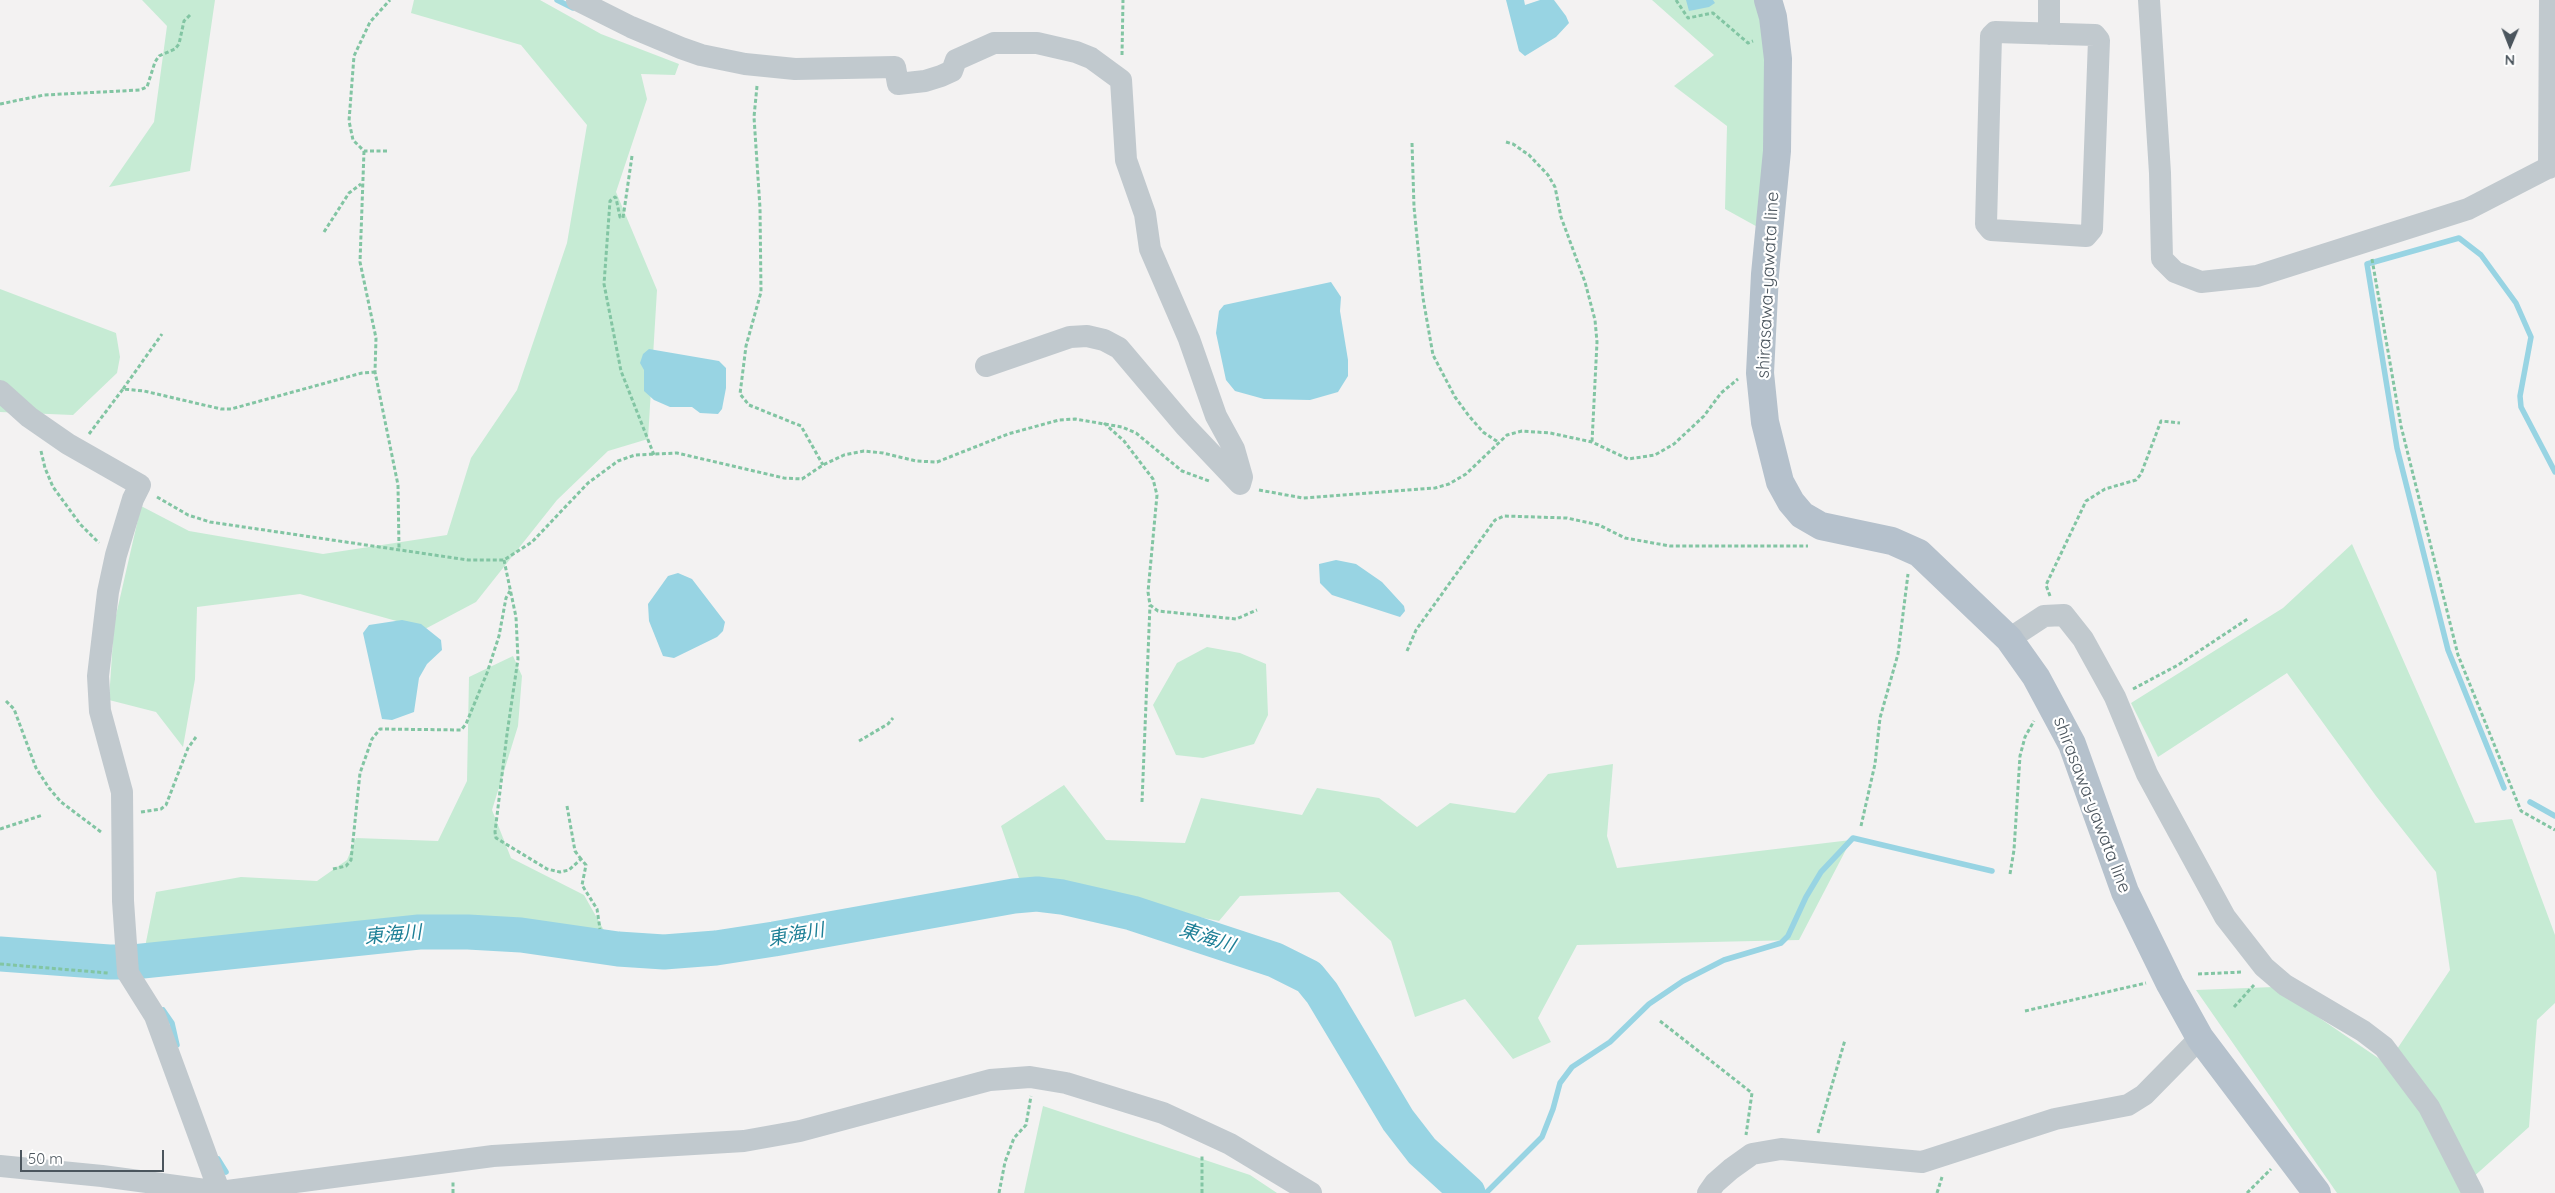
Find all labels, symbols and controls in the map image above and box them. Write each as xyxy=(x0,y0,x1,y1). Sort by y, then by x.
north arrow xyxy=(2485,20,2535,70)
text: N xyxy=(2504,51,2515,69)
street label: shirasawa-yawata line xyxy=(1752,191,1784,379)
street label: shirasawa-yawata line xyxy=(2048,714,2136,896)
water label: 東海川 xyxy=(1176,918,1238,958)
water label: 東海川 xyxy=(766,919,826,951)
water label: 東海川 xyxy=(364,921,422,949)
scale bar xyxy=(22,1140,166,1172)
text: 50 m xyxy=(28,1149,63,1168)

